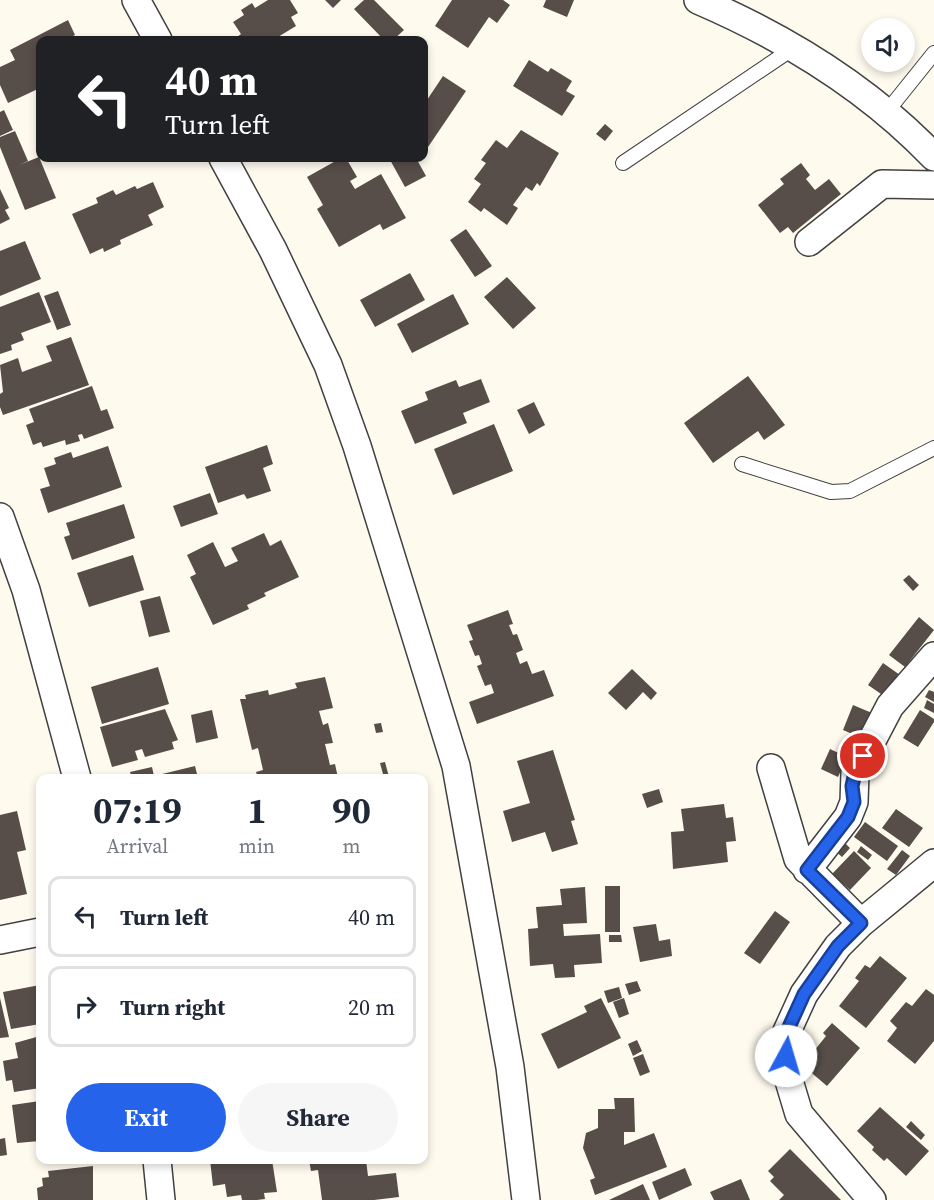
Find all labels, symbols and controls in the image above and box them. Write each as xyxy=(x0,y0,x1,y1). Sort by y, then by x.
map controls xyxy=(861,18,915,72)
button: sound xyxy=(861,18,915,72)
text: 40 m xyxy=(165,51,258,109)
icon: left xyxy=(66,60,144,138)
text: Turn left xyxy=(165,106,269,143)
pin xyxy=(837,730,888,781)
icon: arrive xyxy=(846,739,879,772)
text: 07:19 xyxy=(93,786,182,835)
text: 1 xyxy=(247,786,267,835)
text: 90 xyxy=(332,786,371,835)
text: Arrival xyxy=(107,832,168,860)
text: min xyxy=(239,832,275,860)
text: m xyxy=(342,832,361,860)
icon: left xyxy=(69,900,102,933)
text: Turn left xyxy=(120,902,208,932)
text: 40 m xyxy=(348,902,395,932)
icon: right xyxy=(69,990,102,1023)
text: Turn right xyxy=(120,992,225,1022)
text: 20 m xyxy=(348,992,395,1022)
position arrow xyxy=(754,1024,818,1088)
button: Exit xyxy=(66,1083,226,1152)
button: Share xyxy=(238,1083,398,1152)

